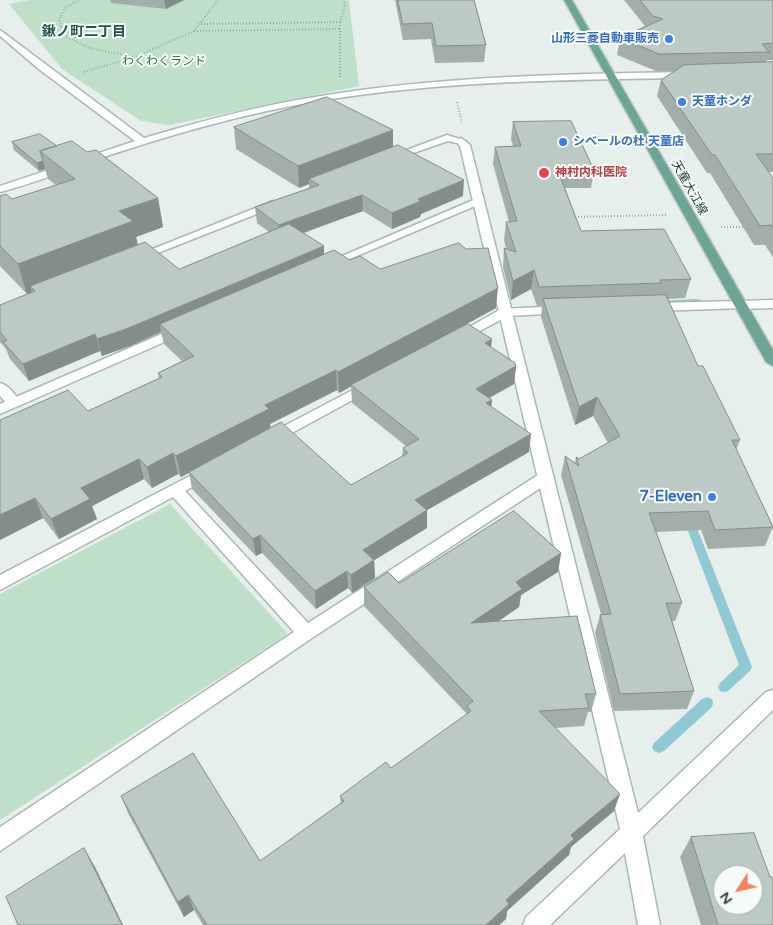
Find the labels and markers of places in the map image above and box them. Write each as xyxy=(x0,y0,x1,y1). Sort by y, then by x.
place label: 山形三菱自動車販売 xyxy=(551,32,659,46)
marker: 山形三菱自動車販売 xyxy=(663,33,675,45)
place label: 天童ホンダ xyxy=(692,95,752,109)
marker: 天童ホンダ xyxy=(676,96,688,108)
place label: シベールの杜 天童店 xyxy=(573,135,684,149)
marker: シベールの杜 天童店 xyxy=(557,136,569,148)
marker: 神村内科医院 xyxy=(537,166,551,180)
place label: 神村内科医院 xyxy=(555,166,627,180)
place label: 7-Eleven xyxy=(640,488,702,506)
marker: 7-Eleven xyxy=(706,491,718,503)

